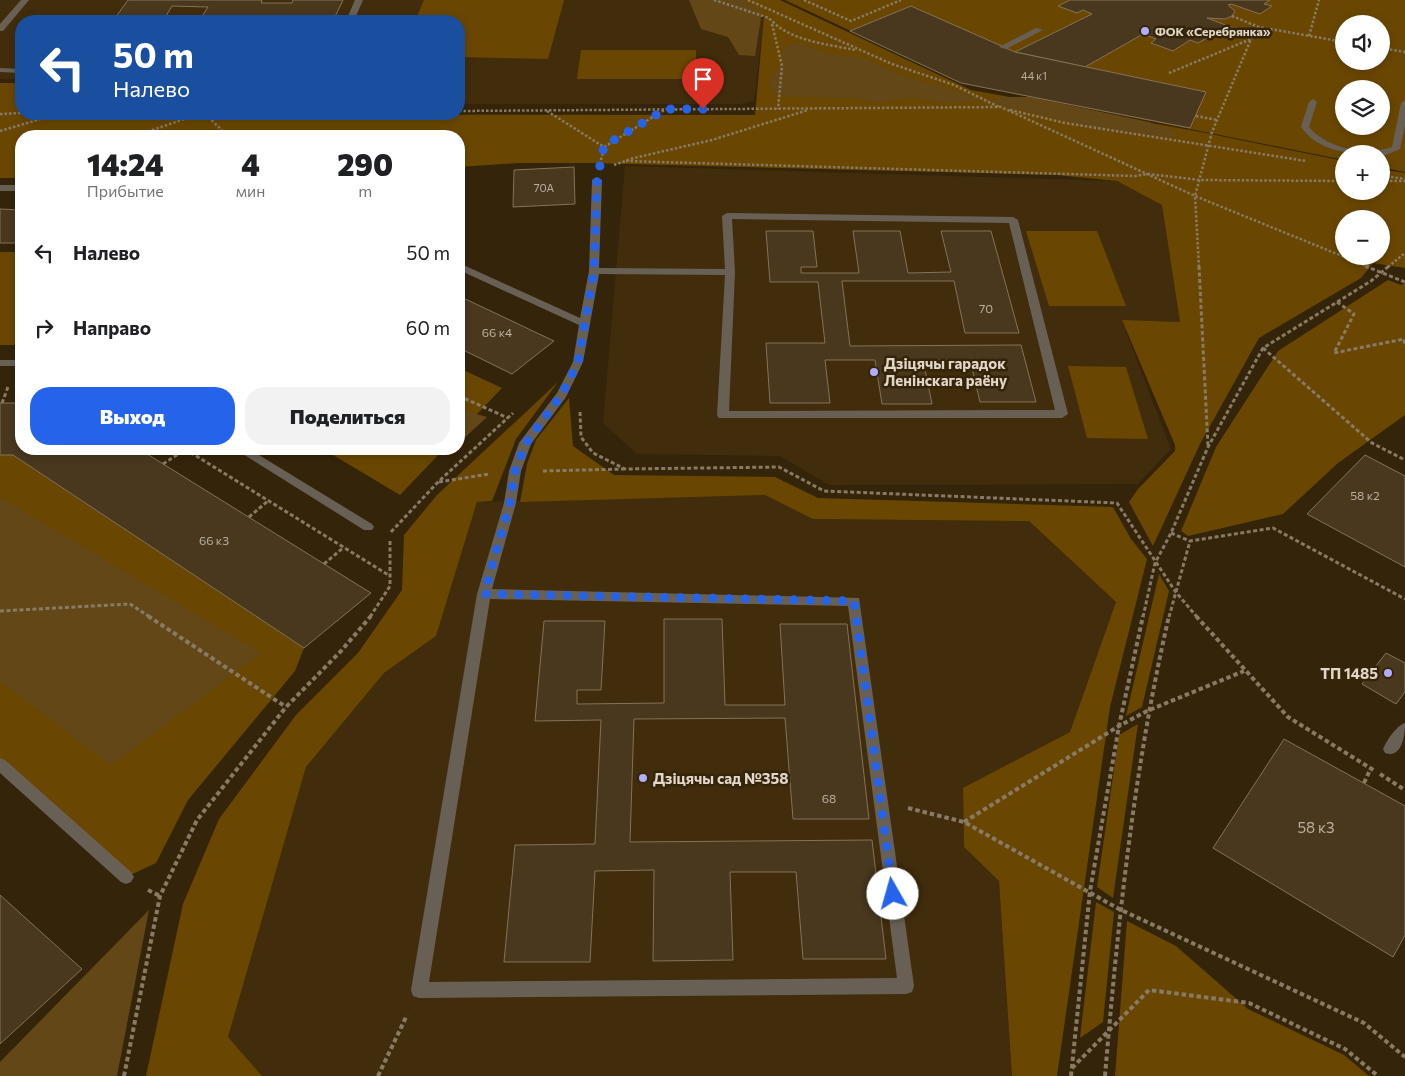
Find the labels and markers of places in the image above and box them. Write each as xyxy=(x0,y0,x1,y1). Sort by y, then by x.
place label: ФОК «Серебрянка» xyxy=(1155,24,1271,38)
marker: ФОК «Серебрянка» xyxy=(1139,25,1151,37)
pin xyxy=(682,58,724,109)
place label: Дзіцячы гарадок Ленінскага раёну xyxy=(884,354,1008,389)
marker: Дзіцячы гарадок Ленінскага раёну xyxy=(868,366,880,378)
place label: ТП 1485 xyxy=(1320,664,1378,682)
marker: ТП 1485 xyxy=(1382,667,1394,679)
place label: Дзіцячы сад №358 xyxy=(653,769,789,787)
marker: Дзіцячы сад №358 xyxy=(637,772,649,784)

